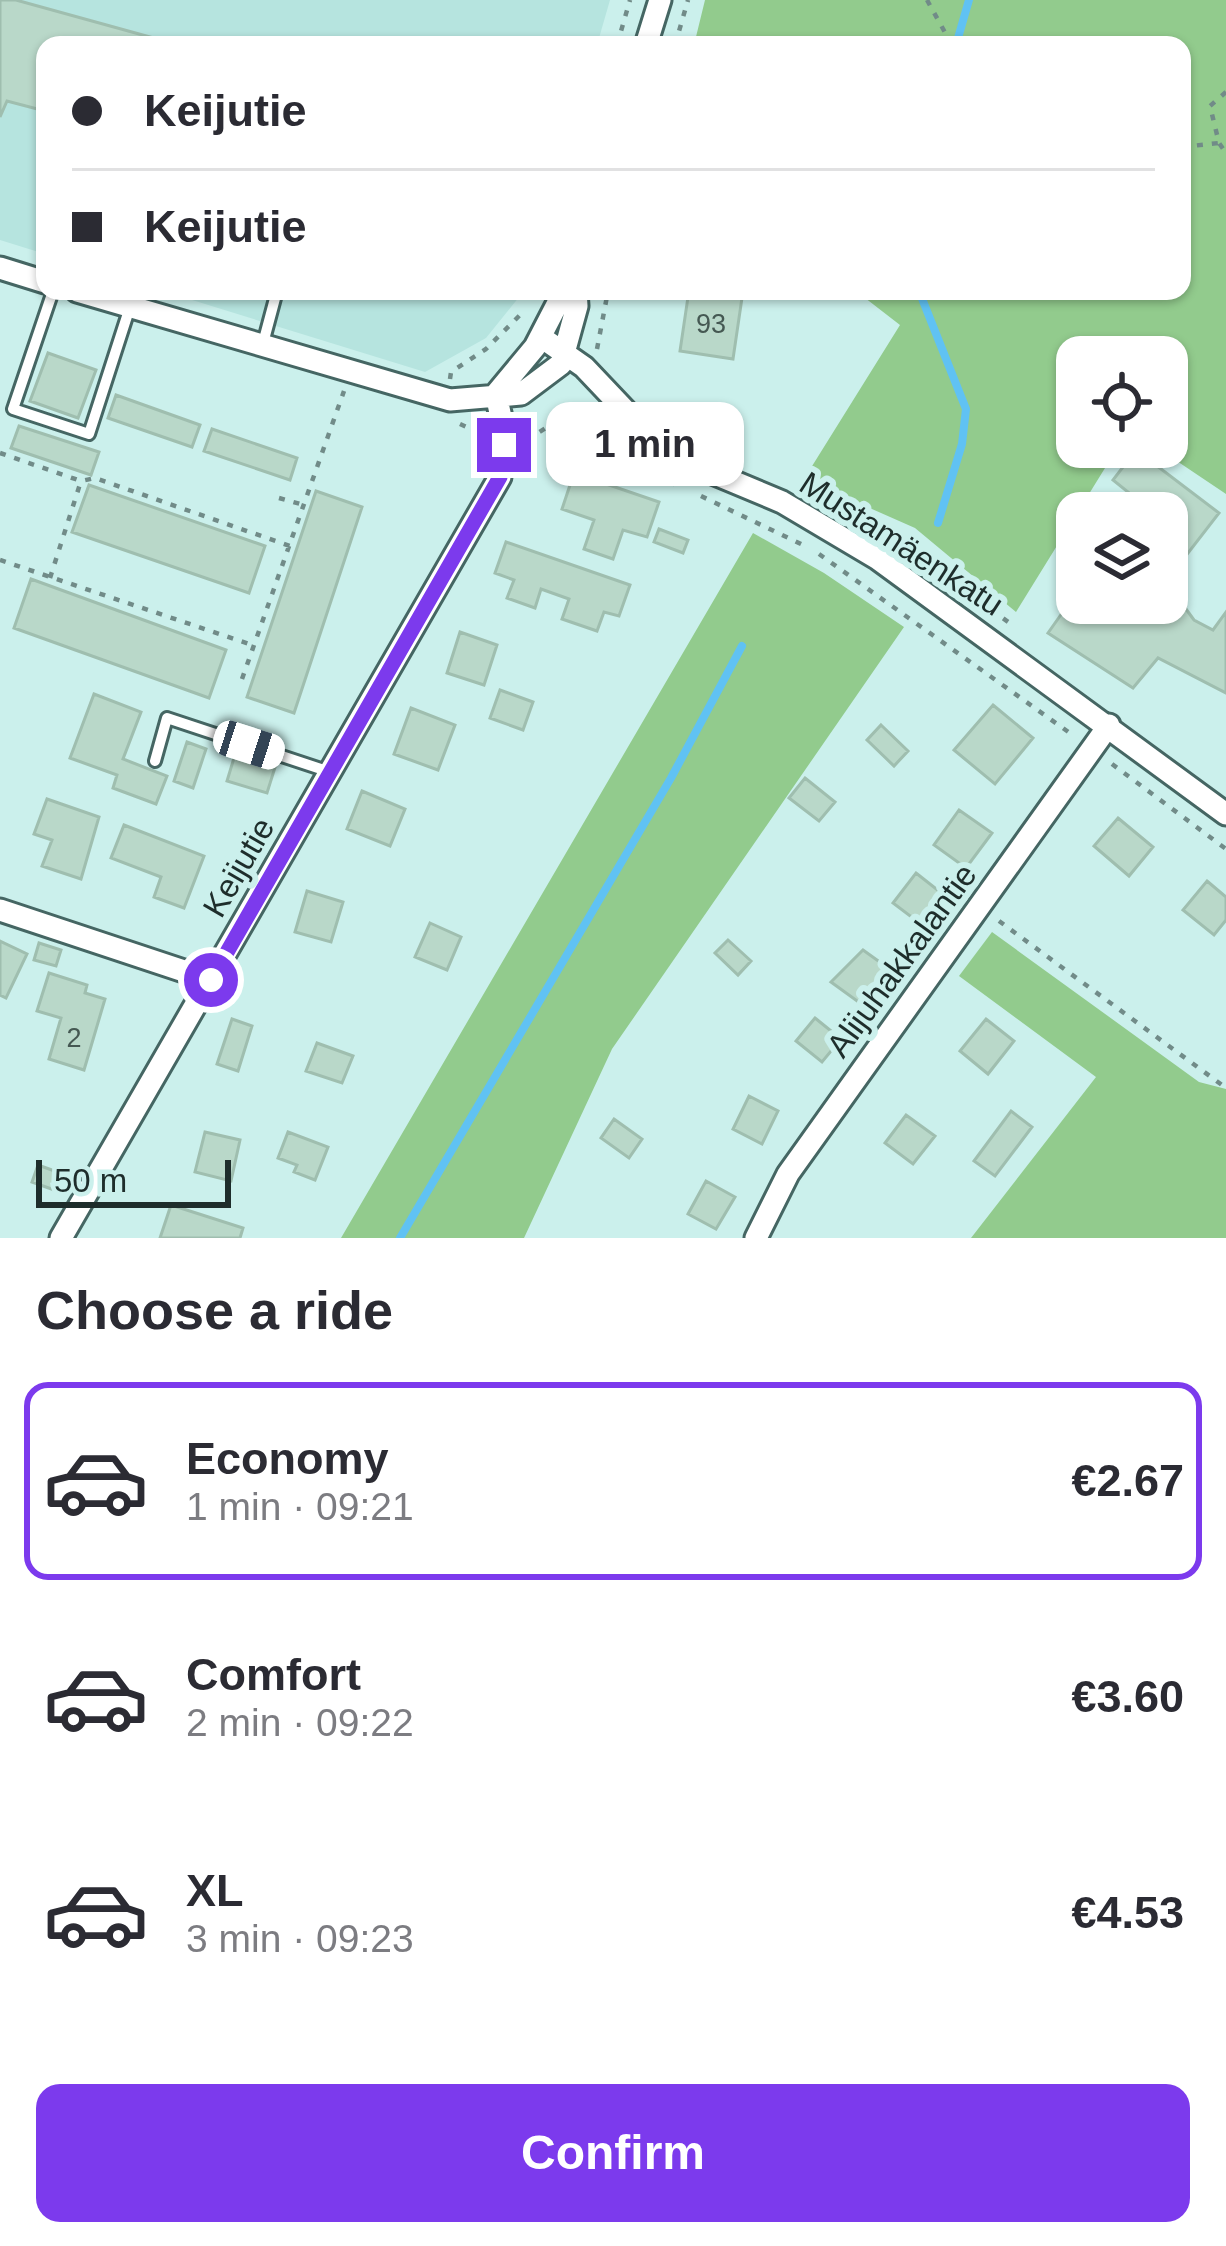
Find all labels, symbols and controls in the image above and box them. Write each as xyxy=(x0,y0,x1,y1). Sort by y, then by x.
text: Keijutie xyxy=(144,85,307,136)
text: Keijutie xyxy=(144,201,307,252)
house number: 93 xyxy=(696,309,726,339)
map controls xyxy=(1056,336,1188,624)
button: locate xyxy=(1056,336,1188,468)
callout: 1 min xyxy=(546,403,744,487)
route end xyxy=(477,418,531,472)
text: 1 min xyxy=(594,422,696,465)
street label: Mustamäenkatu xyxy=(793,464,1010,623)
button: layers xyxy=(1056,492,1188,624)
car xyxy=(209,717,289,773)
street label: Keijutie xyxy=(195,811,282,923)
street label: Alijuhakkalantie xyxy=(819,857,984,1064)
route start xyxy=(184,953,238,1007)
house number: 2 xyxy=(66,1023,82,1053)
scale bar xyxy=(36,1154,231,1207)
text: 50 m xyxy=(54,1162,127,1199)
text: Choose a ride xyxy=(36,1280,393,1340)
icon: car xyxy=(42,1427,150,1535)
text: Economy xyxy=(186,1433,389,1484)
text: €2.67 xyxy=(1071,1455,1184,1506)
text: 1 min · 09:21 xyxy=(186,1485,414,1528)
icon: car xyxy=(42,1643,150,1751)
text: Comfort xyxy=(186,1649,361,1700)
text: €3.60 xyxy=(1071,1671,1184,1722)
text: 2 min · 09:22 xyxy=(186,1701,414,1744)
icon: car xyxy=(42,1859,150,1967)
text: XL xyxy=(186,1865,244,1916)
text: €4.53 xyxy=(1071,1887,1184,1938)
text: 3 min · 09:23 xyxy=(186,1917,414,1960)
button: Confirm xyxy=(36,2084,1190,2222)

